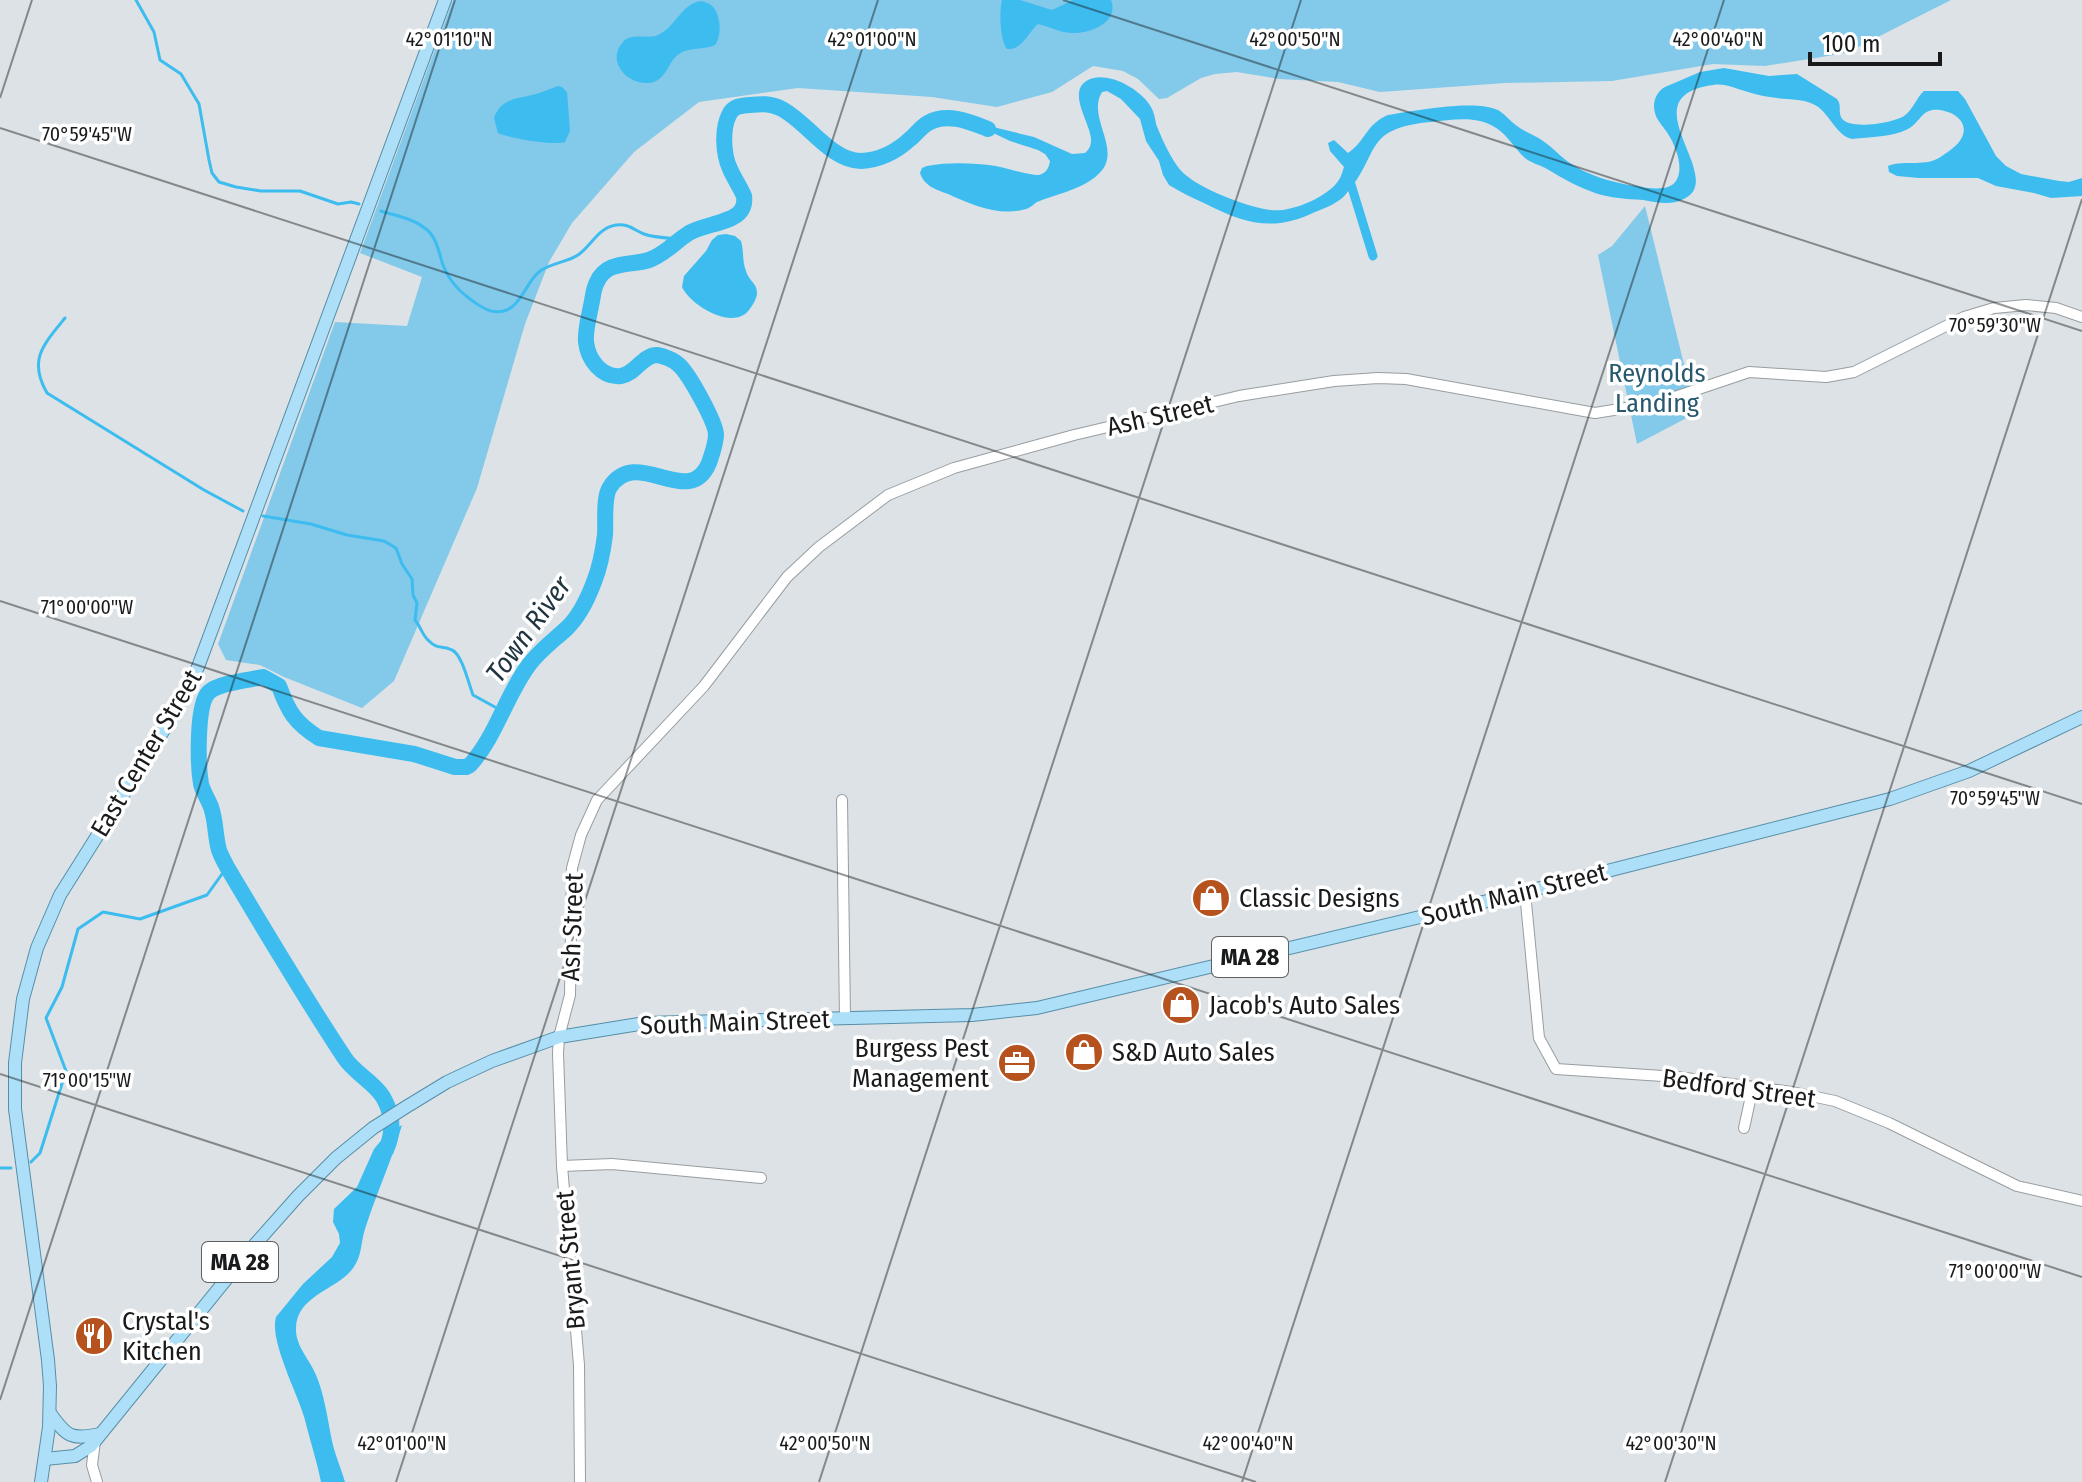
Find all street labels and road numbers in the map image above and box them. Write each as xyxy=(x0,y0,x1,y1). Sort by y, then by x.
street label: Ash Street xyxy=(1104,388,1217,443)
street label: East Center Street xyxy=(84,664,209,842)
street label: South Main Street xyxy=(1418,856,1611,933)
street label: Ash Street xyxy=(555,872,590,982)
road number: MA 28 xyxy=(1212,937,1288,977)
street label: South Main Street xyxy=(640,1004,831,1041)
street label: Bedford Street xyxy=(1660,1062,1818,1115)
street label: Bryant Street xyxy=(549,1189,592,1331)
road number: MA 28 xyxy=(202,1242,278,1282)

